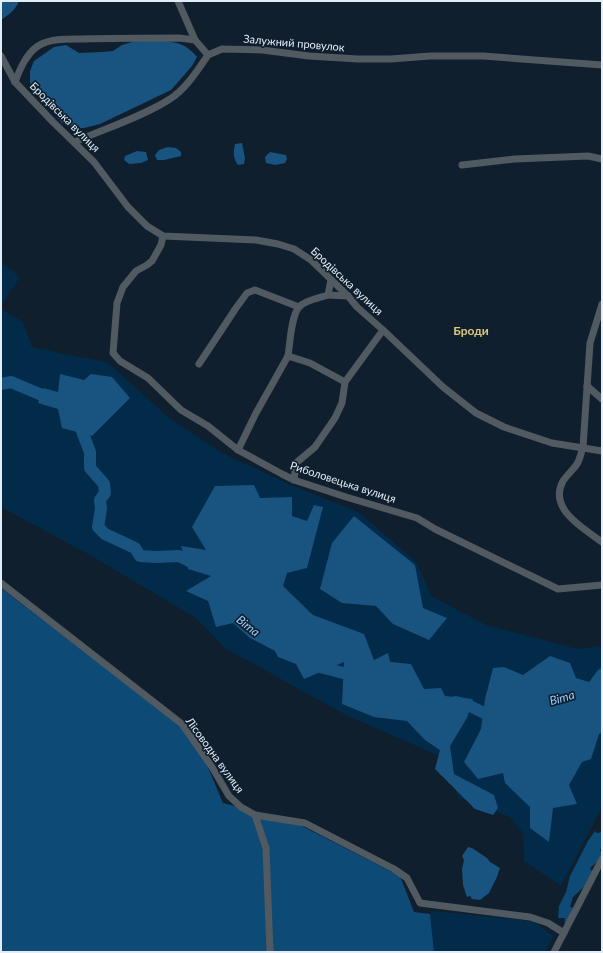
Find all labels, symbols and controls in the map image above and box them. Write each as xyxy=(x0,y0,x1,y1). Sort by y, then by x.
street label: Залужний провулок xyxy=(243,32,346,53)
street label: Бродівська вулиця xyxy=(28,79,103,154)
street label: Бродівська вулиця xyxy=(309,244,386,317)
district label: Броди xyxy=(453,323,489,338)
street label: Риболовецька вулиця xyxy=(289,458,398,505)
water label: Віта xyxy=(234,612,263,639)
water label: Віта xyxy=(548,687,576,708)
street label: Лісоводна вулиця xyxy=(183,714,247,795)

